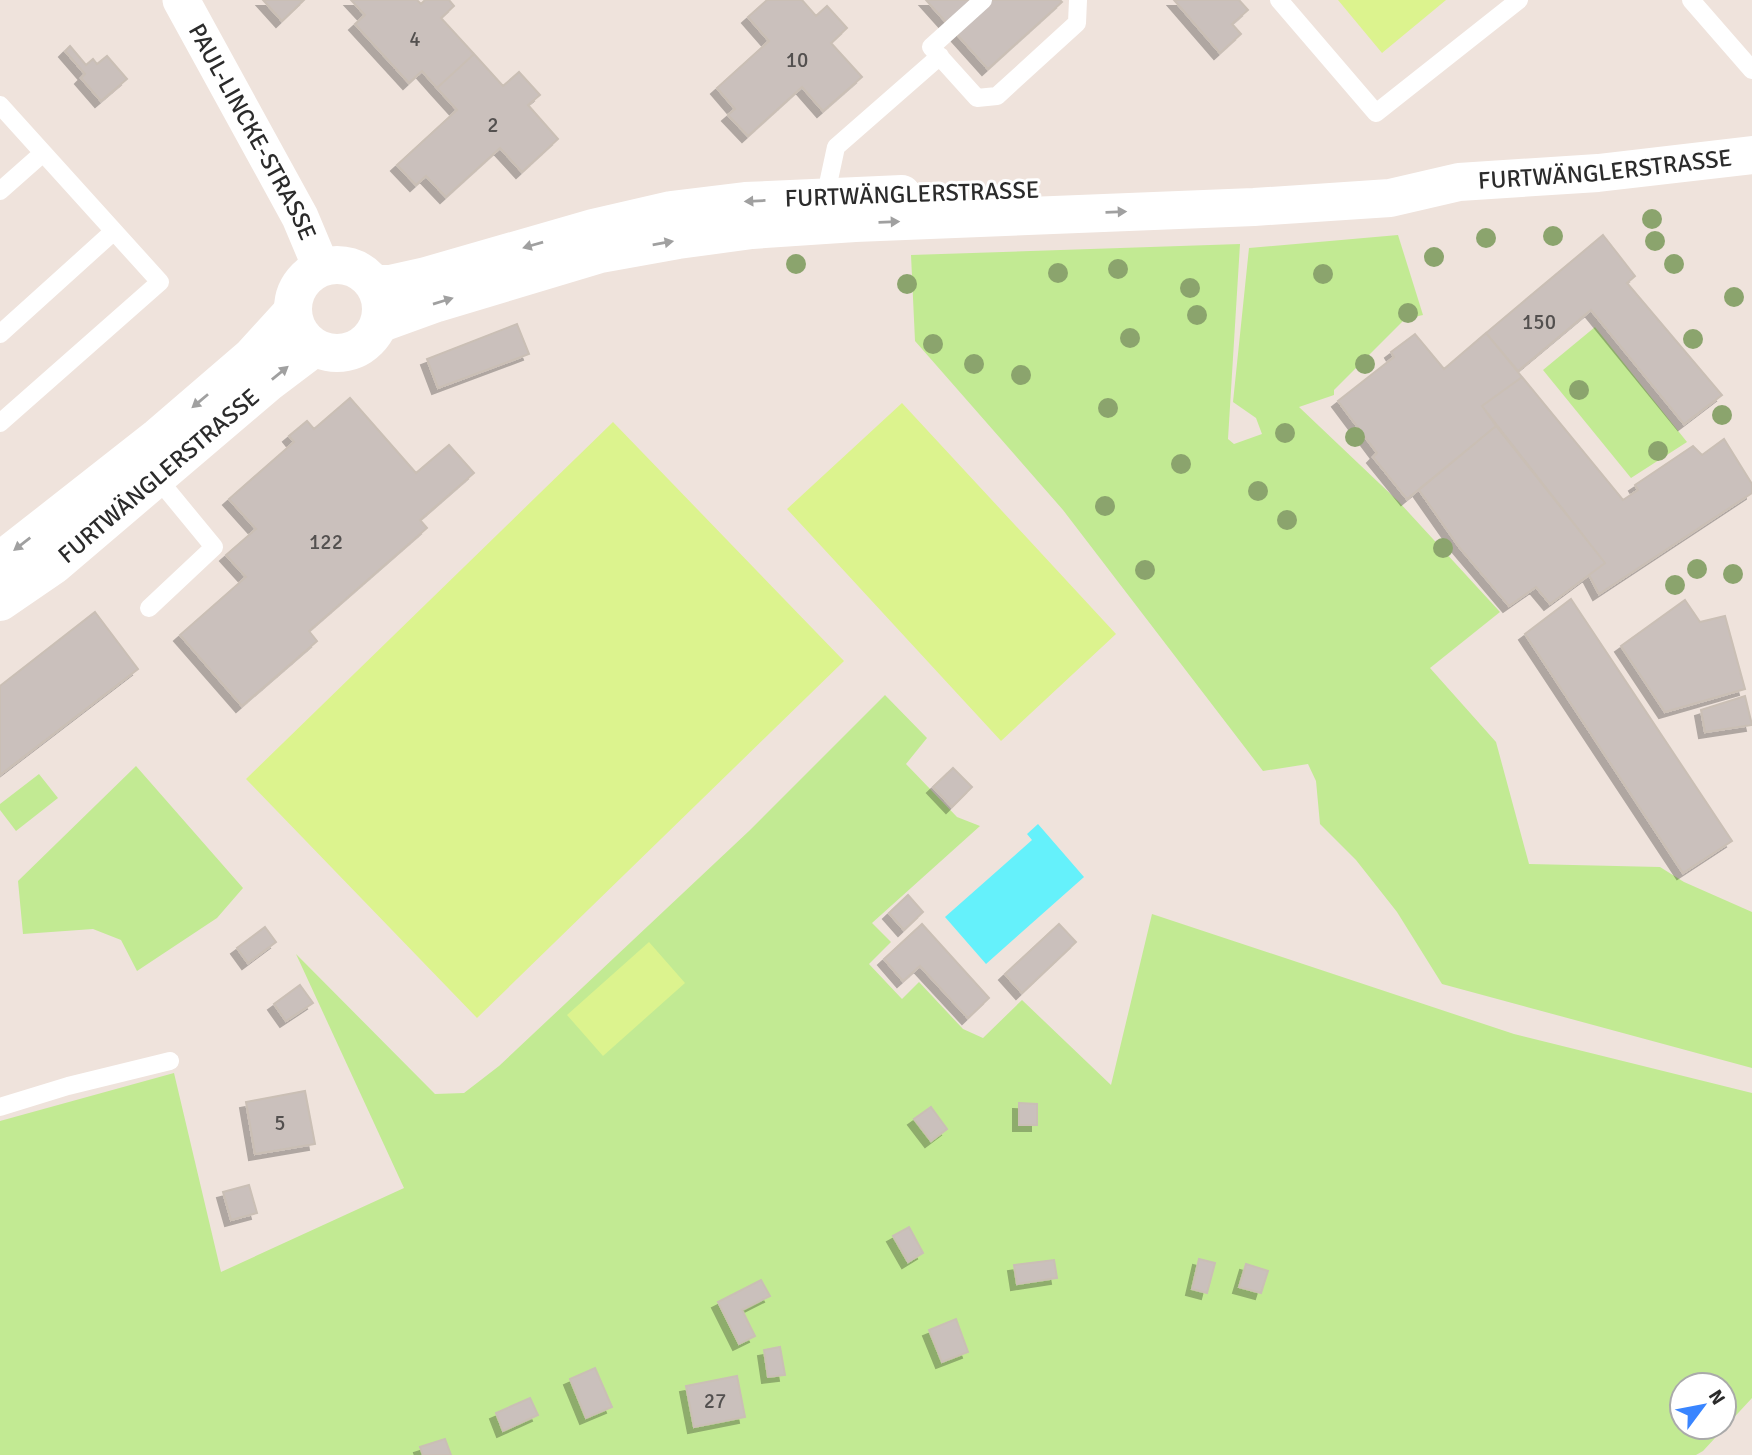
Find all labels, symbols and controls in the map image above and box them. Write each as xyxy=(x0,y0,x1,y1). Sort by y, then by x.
street label: PAUL-LINCKE-STRASSE xyxy=(182,18,323,245)
house number: 4 xyxy=(409,26,421,52)
house number: 10 xyxy=(786,47,808,73)
house number: 2 xyxy=(487,112,499,138)
street label: FURTWÄNGLERSTRASSE xyxy=(1477,142,1734,196)
street label: FURTWÄNGLERSTRASSE xyxy=(784,175,1040,213)
one-way arrow xyxy=(744,196,766,207)
one-way arrow xyxy=(1106,207,1128,218)
one-way arrow xyxy=(878,216,900,227)
one-way arrow xyxy=(652,237,674,248)
one-way arrow xyxy=(522,241,543,251)
one-way arrow xyxy=(433,296,454,306)
house number: 150 xyxy=(1522,309,1556,335)
one-way arrow xyxy=(271,366,289,381)
street label: FURTWÄNGLERSTRASSE xyxy=(52,382,266,570)
one-way arrow xyxy=(191,393,208,408)
house number: 122 xyxy=(309,529,343,555)
one-way arrow xyxy=(14,536,32,551)
house number: 5 xyxy=(274,1110,286,1136)
north arrow xyxy=(1668,1371,1738,1441)
text: N xyxy=(1703,1386,1730,1409)
house number: 27 xyxy=(704,1388,726,1414)

